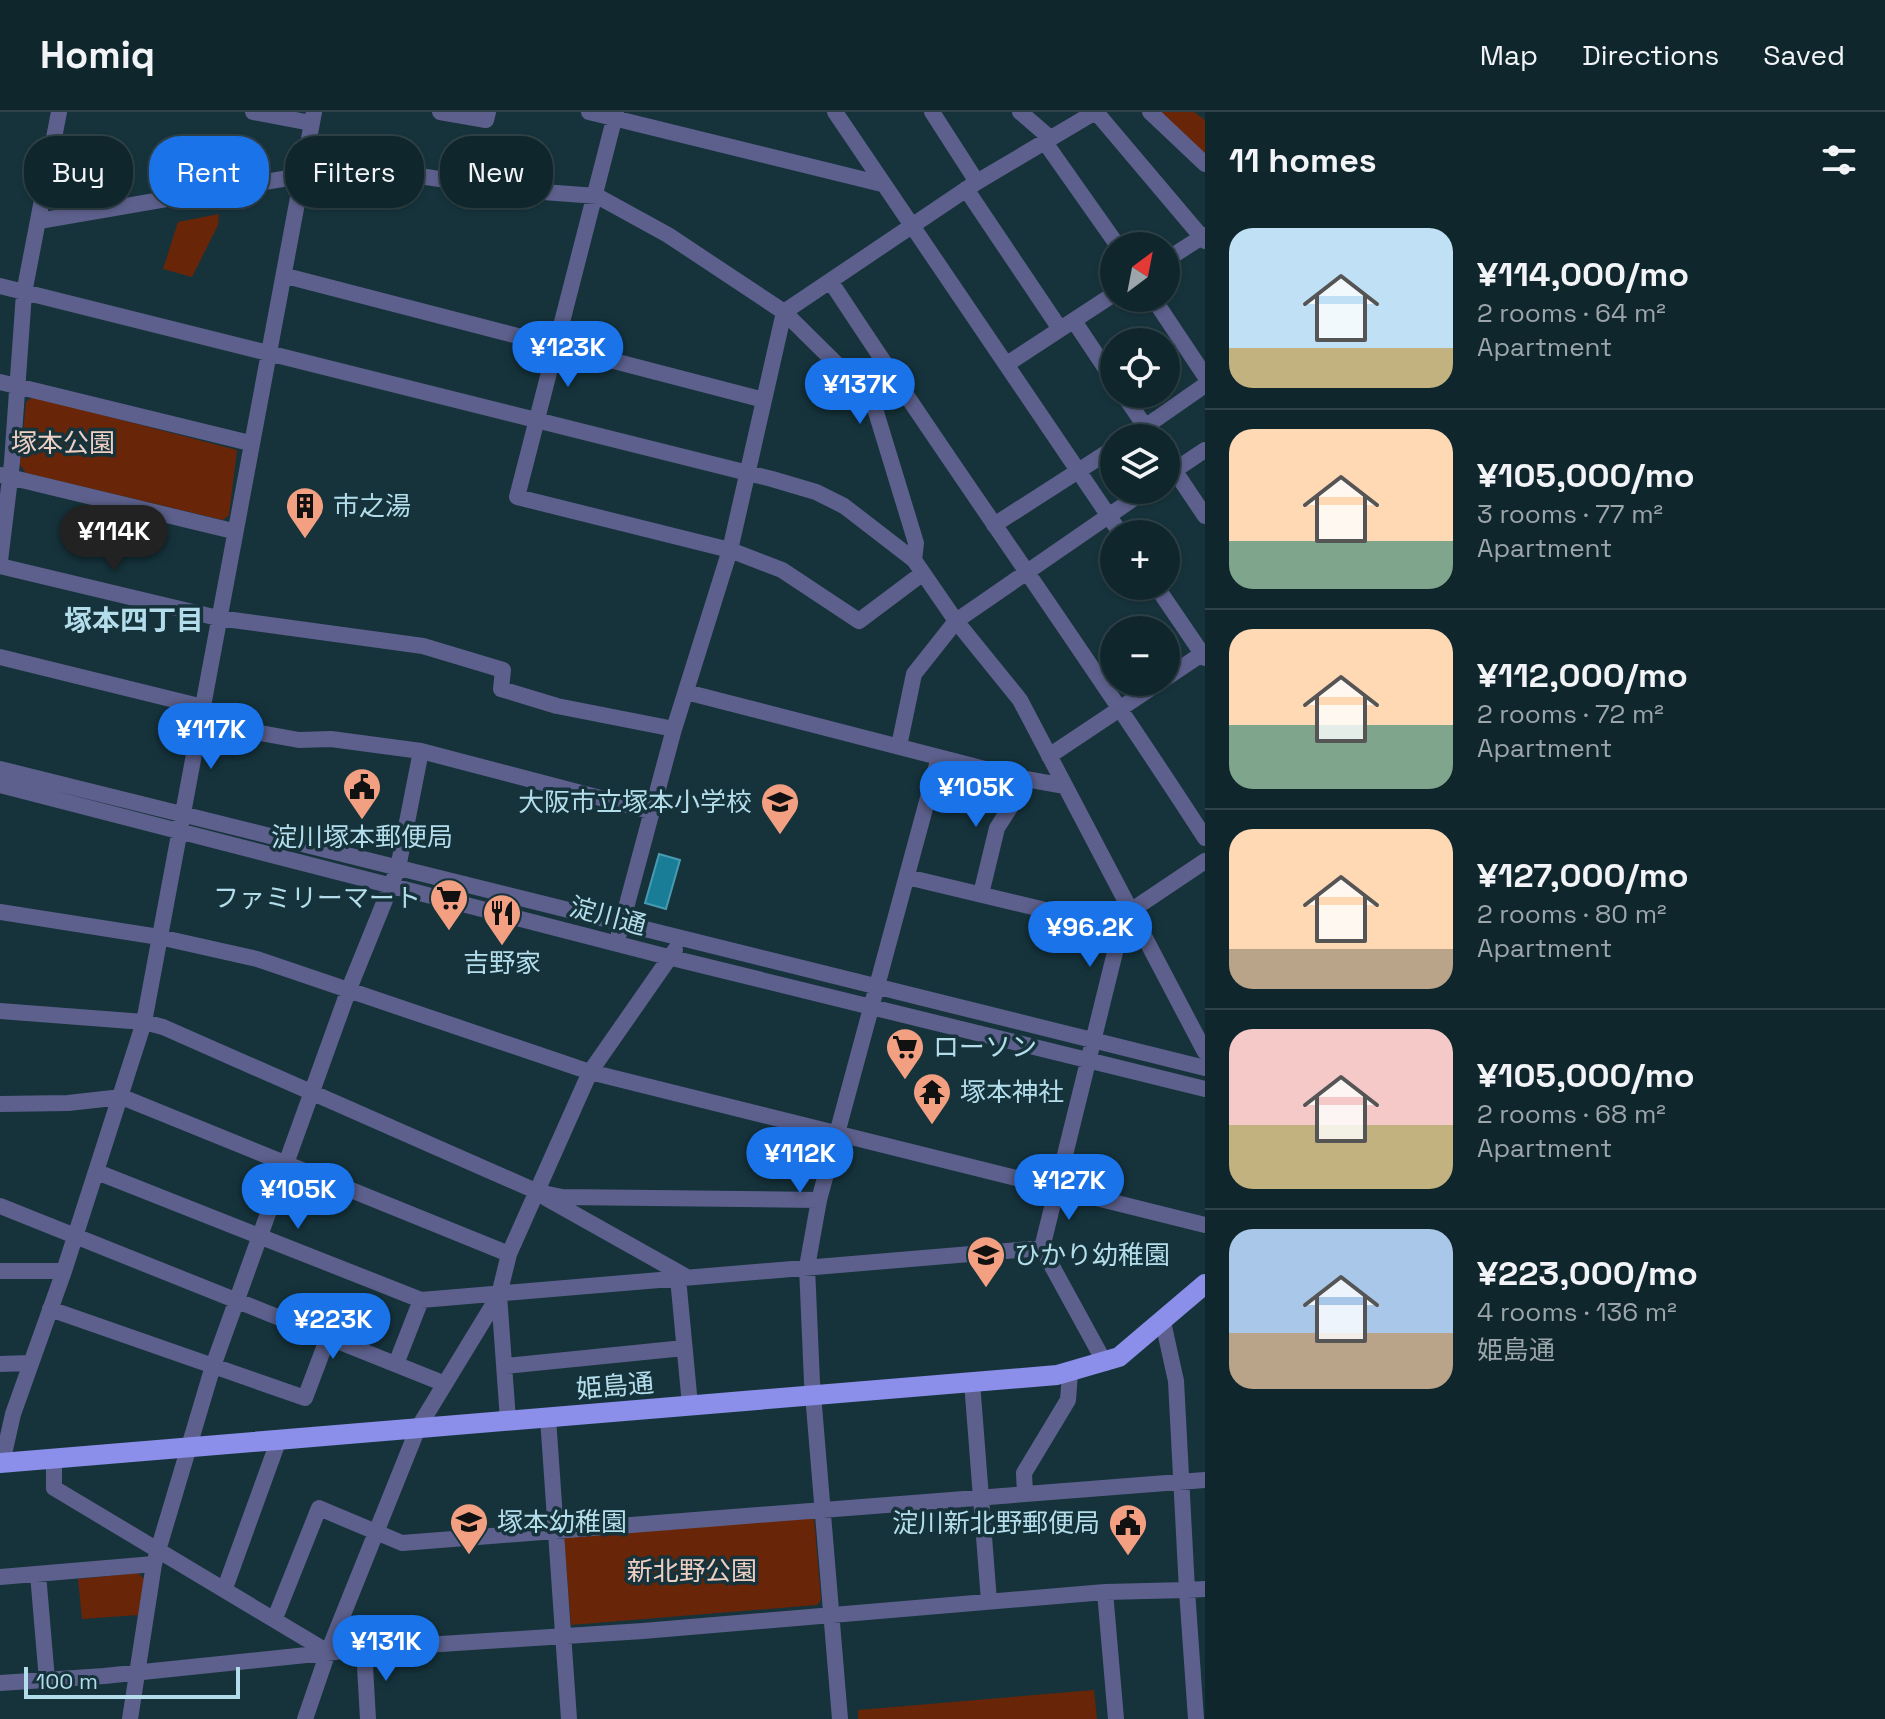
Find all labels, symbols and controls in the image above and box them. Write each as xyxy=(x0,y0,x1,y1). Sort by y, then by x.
text: Homiq xyxy=(40,31,155,79)
text: Map xyxy=(1480,37,1538,73)
text: Directions xyxy=(1582,37,1719,73)
text: Saved xyxy=(1763,37,1845,73)
chip: Buy xyxy=(24,136,133,208)
chip: Rent xyxy=(149,136,269,208)
chip: Filters xyxy=(285,136,424,208)
chip: New xyxy=(440,136,553,208)
icon: filters xyxy=(1817,138,1861,182)
text: 11 homes xyxy=(1229,139,1377,182)
north arrow xyxy=(1100,232,1180,312)
map controls xyxy=(1100,232,1180,696)
text: ¥114,000/mo xyxy=(1477,253,1689,296)
icon: home xyxy=(1293,260,1389,356)
text: 2 rooms · 64 m² xyxy=(1477,296,1666,330)
pin: ¥123K xyxy=(512,321,624,389)
button: locate xyxy=(1100,328,1180,408)
text: ¥123K xyxy=(530,330,606,364)
text: Apartment xyxy=(1477,330,1612,364)
pin: ¥137K xyxy=(804,358,916,426)
text: ¥137K xyxy=(823,367,897,401)
button: layers xyxy=(1100,424,1180,504)
park label: 塚本公園 xyxy=(11,426,115,460)
text: ¥105,000/mo xyxy=(1477,454,1695,497)
icon: home xyxy=(1293,461,1389,557)
building icon: 市之湯 xyxy=(284,485,326,540)
place label: 市之湯 xyxy=(333,489,411,523)
text: 3 rooms · 77 m² xyxy=(1477,497,1663,531)
pin: ¥114K xyxy=(58,505,170,573)
text: ¥114K xyxy=(78,514,150,548)
button: + xyxy=(1100,520,1180,600)
text: Apartment xyxy=(1477,531,1612,565)
district label: 塚本四丁目 xyxy=(64,602,204,638)
button: − xyxy=(1100,616,1180,696)
text: ¥112,000/mo xyxy=(1477,654,1688,697)
icon: home xyxy=(1293,661,1389,757)
text: 2 rooms · 72 m² xyxy=(1477,697,1664,731)
pin: ¥117K xyxy=(155,703,267,771)
text: ¥117K xyxy=(176,712,246,746)
text: Apartment xyxy=(1477,731,1612,765)
pin: ¥105K xyxy=(920,761,1032,829)
public building icon: 淀川塚本郵便局 xyxy=(341,766,383,821)
text: ¥105K xyxy=(938,770,1014,804)
school or university icon: 大阪市立塚本小学校 xyxy=(759,781,801,836)
place label: 大阪市立塚本小学校 xyxy=(518,785,752,819)
place label: 淀川塚本郵便局 xyxy=(271,820,453,854)
text: ¥127,000/mo xyxy=(1477,854,1689,897)
icon: home xyxy=(1293,861,1389,957)
supermarket icon: ファミリーマート xyxy=(428,877,470,932)
place label: ファミリーマート xyxy=(213,881,421,915)
street label: 淀川通 xyxy=(566,889,650,943)
restaurant icon: 吉野家 xyxy=(481,892,523,947)
text: 2 rooms · 80 m² xyxy=(1477,897,1667,931)
pin: ¥96.2K xyxy=(1025,901,1155,969)
text: ¥96.2K xyxy=(1046,910,1134,944)
text: Apartment xyxy=(1477,931,1612,965)
place label: 吉野家 xyxy=(463,946,541,980)
supermarket icon: ローソン xyxy=(884,1026,926,1081)
place label: ローソン xyxy=(933,1030,1037,1064)
text: ¥105,000/mo xyxy=(1477,1054,1695,1097)
icon: home xyxy=(1293,1061,1389,1157)
temple icon: 塚本神社 xyxy=(911,1071,953,1126)
place label: 塚本神社 xyxy=(960,1075,1064,1109)
text: 2 rooms · 68 m² xyxy=(1477,1097,1666,1131)
pin: ¥112K xyxy=(744,1127,856,1195)
text: Apartment xyxy=(1477,1131,1612,1165)
text: ¥112K xyxy=(764,1136,836,1170)
pin: ¥127K xyxy=(1013,1154,1125,1222)
pin: ¥105K xyxy=(242,1163,354,1231)
text: ¥127K xyxy=(1032,1163,1106,1197)
text: ¥105K xyxy=(260,1172,336,1206)
school or university icon: ひかり幼稚園 xyxy=(965,1234,1007,1289)
place label: ひかり幼稚園 xyxy=(1014,1238,1170,1272)
text: ¥223,000/mo xyxy=(1477,1252,1698,1295)
icon: home xyxy=(1293,1261,1389,1357)
pin: ¥223K xyxy=(277,1293,389,1361)
text: 4 rooms · 136 m² xyxy=(1477,1295,1677,1329)
text: ¥223K xyxy=(293,1302,373,1336)
text: 姫島通 xyxy=(1477,1333,1555,1367)
street label: 姫島通 xyxy=(575,1366,655,1406)
school or university icon: 塚本幼稚園 xyxy=(448,1501,490,1556)
public building icon: 淀川新北野郵便局 xyxy=(1107,1502,1149,1557)
place label: 塚本幼稚園 xyxy=(497,1505,627,1539)
place label: 淀川新北野郵便局 xyxy=(892,1506,1100,1540)
park label: 新北野公園 xyxy=(627,1554,757,1588)
pin: ¥131K xyxy=(330,1615,442,1683)
text: ¥131K xyxy=(350,1624,422,1658)
scale bar xyxy=(24,1663,240,1699)
text: 100 m xyxy=(36,1667,98,1695)

